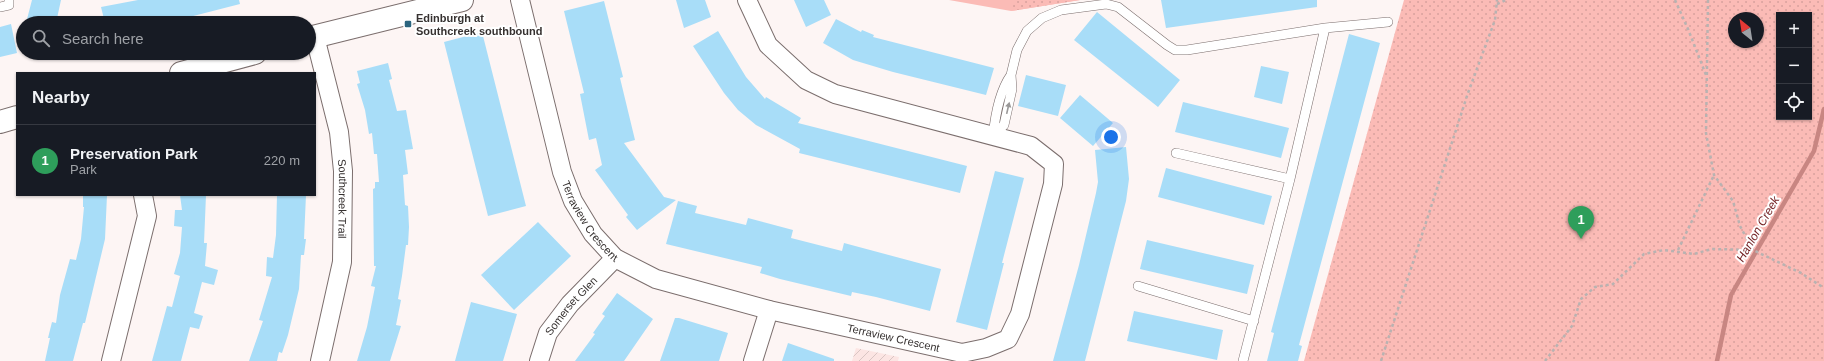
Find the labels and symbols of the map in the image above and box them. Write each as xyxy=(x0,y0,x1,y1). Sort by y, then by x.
place label: Edinburgh at Southcreek southbound xyxy=(416,12,543,37)
north arrow xyxy=(1728,12,1764,48)
marker: Edinburgh at Southcreek southbound xyxy=(403,19,413,29)
one-way arrow xyxy=(1005,102,1011,114)
your location xyxy=(1101,127,1121,147)
street label: Southcreek Trail xyxy=(336,158,349,239)
street label: Terraview Crescent xyxy=(560,179,619,264)
water label: Hanlon Creek xyxy=(1734,193,1783,264)
pin: 1 xyxy=(1568,206,1594,239)
street label: Somerset Glen xyxy=(543,274,599,338)
street label: Terraview Crescent xyxy=(846,322,941,354)

